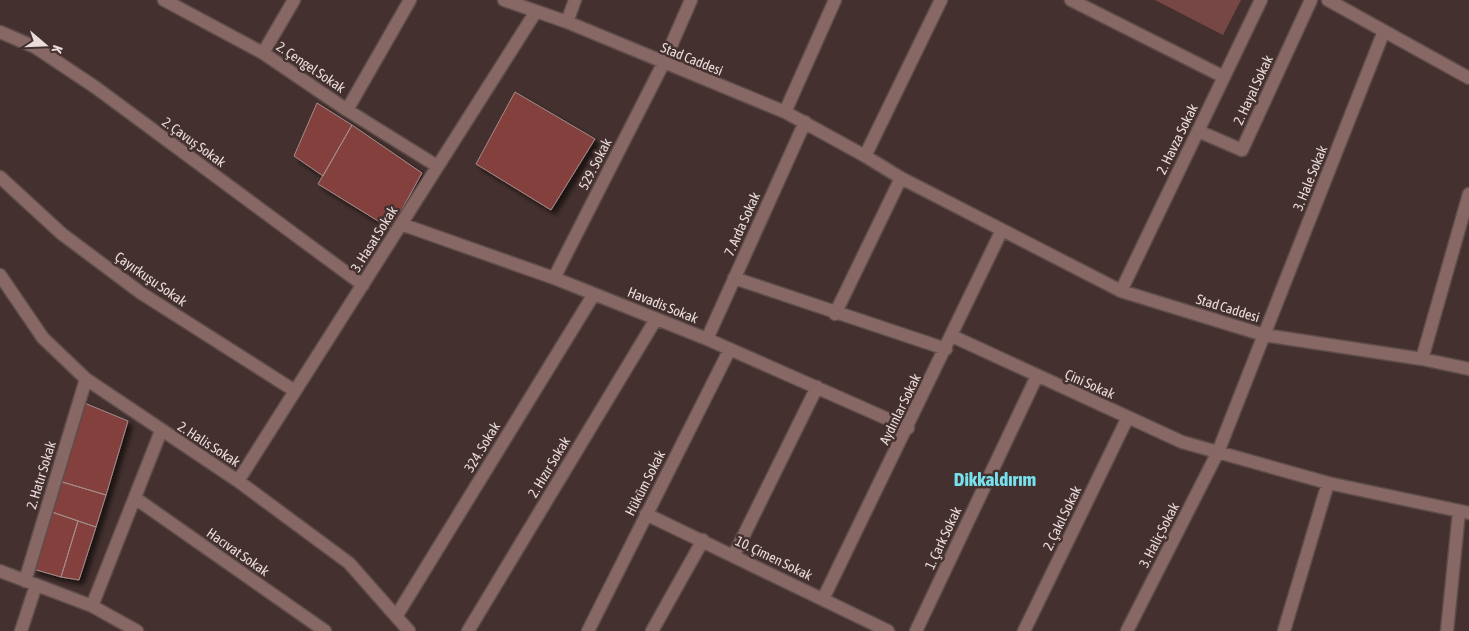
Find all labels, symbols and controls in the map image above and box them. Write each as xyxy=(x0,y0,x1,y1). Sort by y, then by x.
north arrow xyxy=(20,20,70,70)
street label: 2. Çengel Sokak xyxy=(274,38,348,96)
street label: Stad Caddesi xyxy=(659,39,725,79)
text: K xyxy=(49,43,66,55)
street label: 2. Hayal Sokak xyxy=(1230,53,1276,127)
street label: 2. Havza Sokak xyxy=(1153,101,1201,177)
street label: 2. Çavuş Sokak xyxy=(159,114,229,170)
street label: 529. Sokak xyxy=(575,136,615,192)
street label: 3. Hale Sokak xyxy=(1290,143,1330,213)
street label: 7. Arda Sokak xyxy=(721,190,763,258)
street label: 3. Hasat Sokak xyxy=(348,203,400,275)
street label: Çayırkuşu Sokak xyxy=(112,248,190,310)
street label: Havadis Sokak xyxy=(625,284,701,326)
street label: Stad Caddesi xyxy=(1194,291,1262,325)
street label: Çini Sokak xyxy=(1063,366,1117,402)
street label: Aydınlar Sokak xyxy=(876,371,924,447)
street label: 2. Halis Sokak xyxy=(175,418,243,470)
street label: 324. Sokak xyxy=(461,419,503,475)
street label: 2. Hızır Sokak xyxy=(525,434,573,500)
street label: 2. Hatır Sokak xyxy=(23,439,59,511)
street label: Hüküm Sokak xyxy=(622,448,668,518)
district label: Dikkaldırım xyxy=(954,468,1036,490)
street label: 2. Çakıl Sokak xyxy=(1040,483,1084,553)
street label: 3. Haliç Sokak xyxy=(1136,500,1182,570)
street label: 1. Çark Sokak xyxy=(922,504,964,572)
street label: Hacıvat Sokak xyxy=(204,525,272,579)
street label: 10. Çimen Sokak xyxy=(733,533,815,583)

